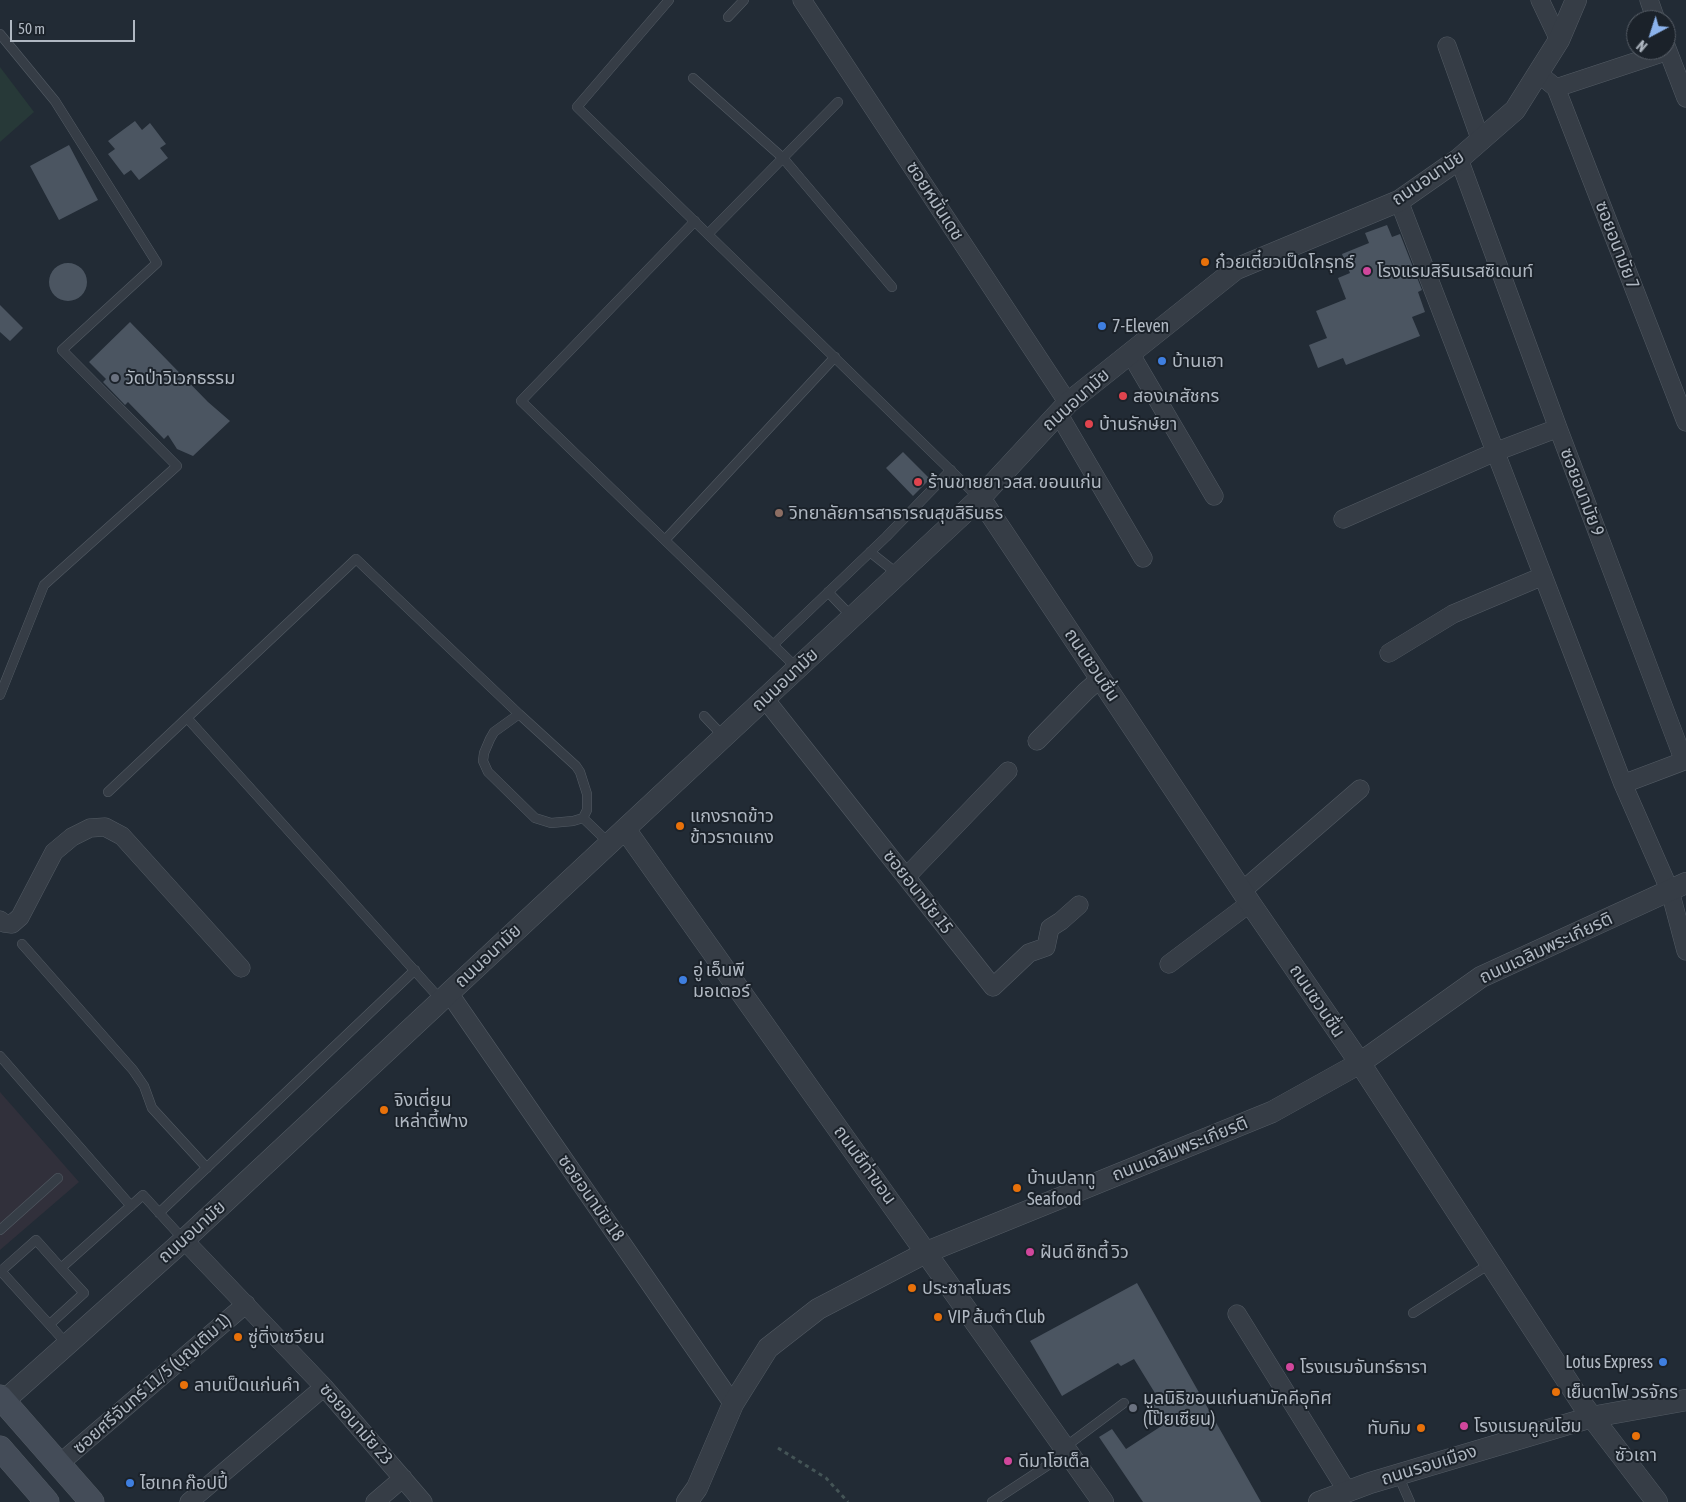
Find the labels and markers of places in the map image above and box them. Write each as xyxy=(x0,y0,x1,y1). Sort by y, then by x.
place label: ก๋วยเตี๋ยวเป็ดโกรุทธ์ xyxy=(1215,251,1354,273)
marker: ก๋วยเตี๋ยวเป็ดโกรุทธ์ xyxy=(1199,256,1211,268)
place label: โรงแรมสิรินเรสซิเดนท์ xyxy=(1377,260,1533,282)
marker: โรงแรมสิรินเรสซิเดนท์ xyxy=(1361,265,1373,277)
place label: 7-Eleven xyxy=(1112,315,1169,337)
marker: 7-Eleven xyxy=(1096,320,1108,332)
place label: บ้านเฮา xyxy=(1172,350,1224,372)
marker: บ้านเฮา xyxy=(1156,355,1168,367)
place label: วัดป่าวิเวกธรรม xyxy=(125,367,235,389)
marker: วัดป่าวิเวกธรรม xyxy=(109,372,121,384)
place label: สองเภสัชกร xyxy=(1133,385,1219,407)
marker: สองเภสัชกร xyxy=(1117,390,1129,402)
place label: บ้านรักษ์ยา xyxy=(1099,413,1177,435)
marker: บ้านรักษ์ยา xyxy=(1083,418,1095,430)
place label: ร้านขายยา วสส. ขอนแก่น xyxy=(928,471,1102,493)
marker: ร้านขายยา วสส. ขอนแก่น xyxy=(912,476,924,488)
place label: วิทยาลัยการสาธารณสุขสิรินธร xyxy=(789,502,1003,524)
marker: วิทยาลัยการสาธารณสุขสิรินธร xyxy=(773,507,785,519)
place label: แกงราดข้าว ข้าวราดแกง xyxy=(690,805,774,848)
marker: แกงราดข้าว ข้าวราดแกง xyxy=(674,820,686,832)
place label: อู่ เอ็นพี มอเตอร์ xyxy=(693,959,750,1002)
marker: อู่ เอ็นพี มอเตอร์ xyxy=(677,974,689,986)
place label: จิงเตี่ยน เหล่าตี้ฟาง xyxy=(394,1089,468,1132)
marker: จิงเตี่ยน เหล่าตี้ฟาง xyxy=(378,1104,390,1116)
place label: บ้านปลาทู Seafood xyxy=(1027,1167,1096,1210)
marker: บ้านปลาทู Seafood xyxy=(1011,1182,1023,1194)
place label: ฝันดี ซิทตี้ วิว xyxy=(1040,1241,1129,1263)
marker: ฝันดี ซิทตี้ วิว xyxy=(1024,1246,1036,1258)
place label: ประชาสโมสร xyxy=(922,1277,1011,1299)
marker: ประชาสโมสร xyxy=(906,1282,918,1294)
place label: VIP ส้มตำ Club xyxy=(948,1306,1045,1328)
marker: VIP ส้มตำ Club xyxy=(932,1311,944,1323)
place label: ซู่ติ่งเซวียน xyxy=(248,1326,325,1348)
marker: ซู่ติ่งเซวียน xyxy=(232,1331,244,1343)
place label: Lotus Express xyxy=(1565,1351,1653,1373)
place label: โรงแรมจันทร์ธารา xyxy=(1300,1356,1427,1378)
marker: Lotus Express xyxy=(1657,1356,1669,1368)
marker: โรงแรมจันทร์ธารา xyxy=(1284,1361,1296,1373)
place label: ลาบเป็ดแก่นคำ xyxy=(194,1374,300,1396)
marker: ลาบเป็ดแก่นคำ xyxy=(178,1379,190,1391)
place label: เย็นตาโฟ วรจักร xyxy=(1566,1381,1678,1403)
marker: เย็นตาโฟ วรจักร xyxy=(1550,1386,1562,1398)
place label: มูลนิธิขอนแก่นสามัคคีอุทิศ (โป๊ยเซียน) xyxy=(1143,1387,1332,1430)
marker: มูลนิธิขอนแก่นสามัคคีอุทิศ (โป๊ยเซียน) xyxy=(1127,1402,1139,1414)
place label: โรงแรมคูณโฮม xyxy=(1474,1415,1582,1437)
place label: ทับทิม xyxy=(1367,1417,1411,1439)
marker: โรงแรมคูณโฮม xyxy=(1458,1420,1470,1432)
marker: ทับทิม xyxy=(1415,1422,1427,1434)
marker: ซัวเถา xyxy=(1630,1430,1642,1442)
place label: ซัวเถา xyxy=(1615,1444,1657,1466)
place label: ดีมาโฮเต็ล xyxy=(1018,1450,1090,1472)
marker: ดีมาโฮเต็ล xyxy=(1002,1455,1014,1467)
place label: ไฮเทค ก๊อปปี้ xyxy=(140,1472,228,1494)
marker: ไฮเทค ก๊อปปี้ xyxy=(124,1477,136,1489)

